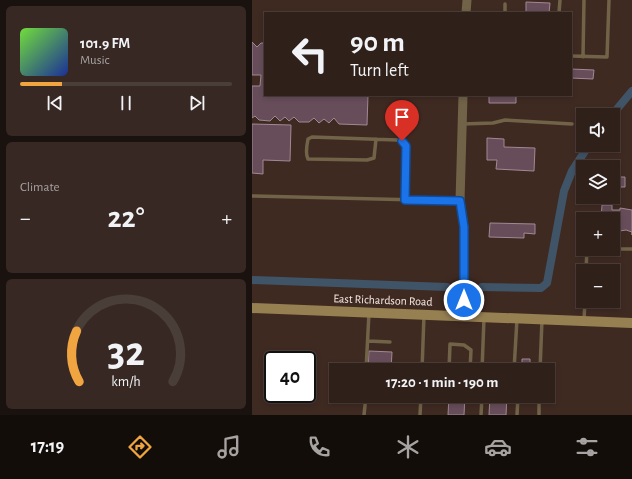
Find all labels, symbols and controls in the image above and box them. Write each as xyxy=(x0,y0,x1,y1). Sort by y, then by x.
icon: left xyxy=(284,28,336,80)
text: 90 m xyxy=(350,29,405,57)
text: 101.9 FM xyxy=(80,36,130,51)
text: Music xyxy=(80,54,110,67)
text: Turn left xyxy=(350,62,409,80)
icon: previous xyxy=(44,92,66,114)
icon: pause xyxy=(115,92,137,114)
icon: next xyxy=(186,92,208,114)
pin xyxy=(385,100,419,141)
icon: arrive xyxy=(391,106,413,128)
map controls xyxy=(576,108,620,308)
button: sound xyxy=(576,108,620,152)
button: layers xyxy=(576,160,620,204)
text: Climate xyxy=(20,181,59,194)
text: 22° xyxy=(107,203,145,233)
text: − xyxy=(20,207,31,229)
text: + xyxy=(221,207,232,229)
button: + xyxy=(576,212,620,256)
button: − xyxy=(576,264,620,308)
position arrow xyxy=(443,279,485,321)
street label: East Richardson Road xyxy=(333,292,433,308)
text: 32 xyxy=(107,332,145,373)
speed limit sign: 40 xyxy=(264,351,316,403)
text: km/h xyxy=(111,374,141,388)
text: 17:20 · 1 min · 190 m xyxy=(386,375,498,390)
icon: directions xyxy=(126,433,154,461)
icon: music xyxy=(215,433,243,461)
icon: phone xyxy=(305,433,333,461)
icon: climate xyxy=(394,433,422,461)
icon: car xyxy=(484,433,512,461)
icon: filters xyxy=(573,433,601,461)
text: 17:19 xyxy=(31,438,64,456)

